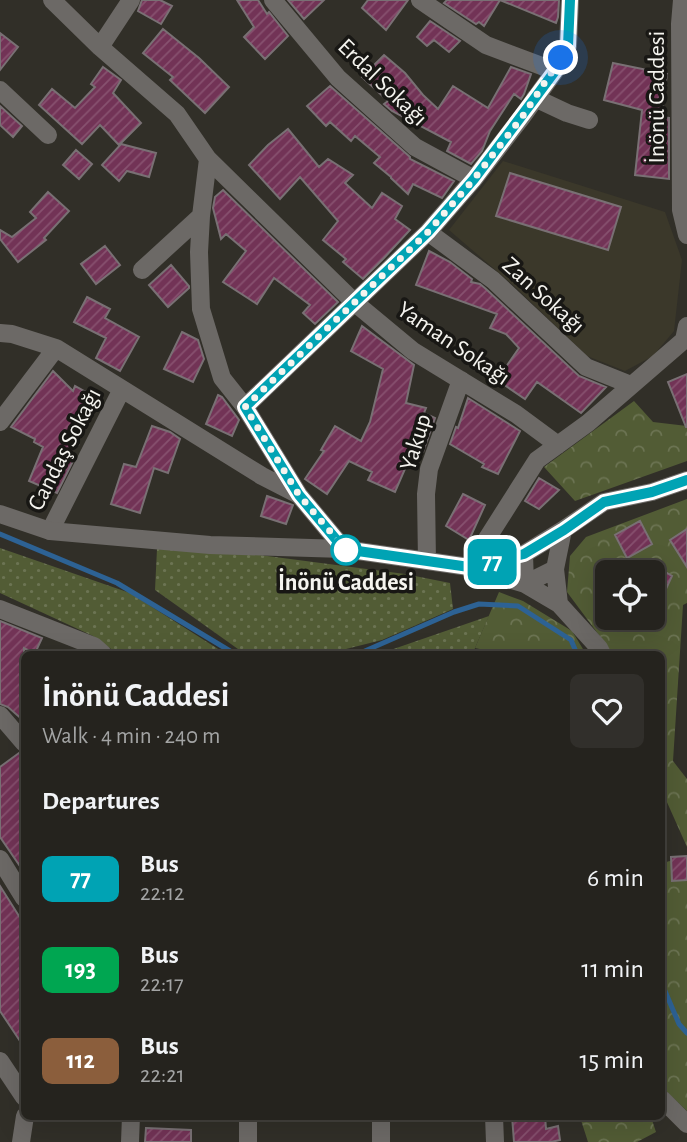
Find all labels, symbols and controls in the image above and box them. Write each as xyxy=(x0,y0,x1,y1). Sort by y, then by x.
street label: İnönü Caddesi xyxy=(644,31,669,163)
street label: Erdal Sokağı xyxy=(333,34,432,131)
your location xyxy=(543,40,578,75)
street label: Zan Sokağı xyxy=(498,253,589,339)
street label: Yaman Sokağı xyxy=(393,298,514,390)
street label: Candaş Sokağı xyxy=(24,384,106,514)
street label: Yakup xyxy=(396,411,436,473)
marker: İnönü Caddesi xyxy=(331,535,361,565)
line badge: 77 xyxy=(461,539,524,585)
text: 77 xyxy=(482,550,502,574)
map controls xyxy=(595,560,665,630)
button: locate xyxy=(595,560,665,630)
place label: İnönü Caddesi xyxy=(278,568,414,595)
button: heart xyxy=(570,674,644,748)
text: İnönü Caddesi xyxy=(42,680,229,713)
text: Walk · 4 min · 240 m xyxy=(42,725,220,748)
text: Departures xyxy=(42,788,160,814)
text: Bus xyxy=(140,851,179,877)
text: 6 min xyxy=(587,865,644,891)
text: 77 xyxy=(70,867,91,891)
text: 22:12 xyxy=(140,882,185,905)
text: Bus xyxy=(140,942,179,968)
text: 11 min xyxy=(581,956,644,982)
text: 193 xyxy=(65,958,96,982)
text: 22:17 xyxy=(140,973,184,996)
text: Bus xyxy=(140,1033,179,1059)
text: 15 min xyxy=(579,1047,644,1073)
text: 112 xyxy=(66,1049,95,1073)
text: 22:21 xyxy=(140,1064,185,1087)

